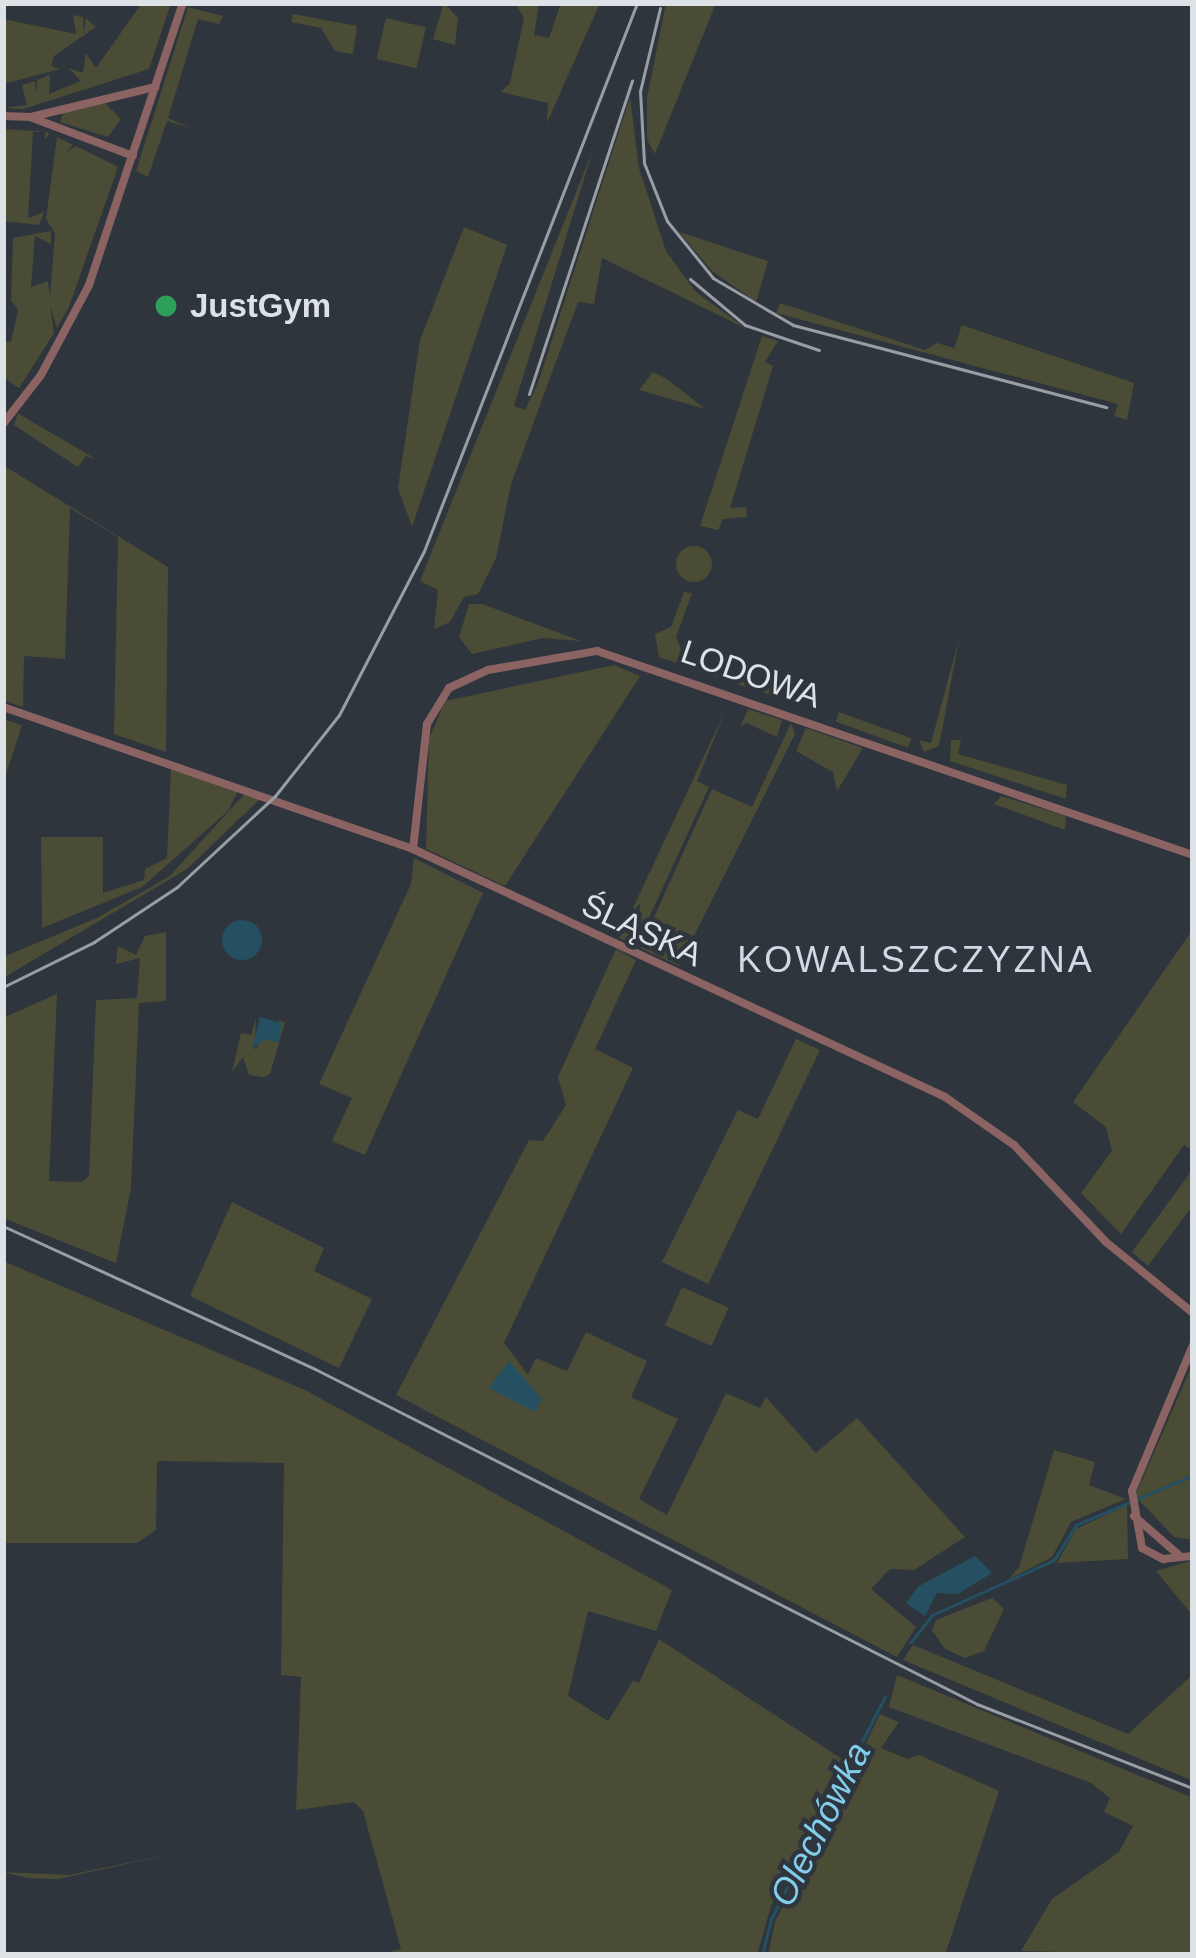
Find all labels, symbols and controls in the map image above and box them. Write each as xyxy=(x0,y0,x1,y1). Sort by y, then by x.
place label: JustGym xyxy=(190,286,331,326)
marker: JustGym xyxy=(153,293,179,319)
street label: LODOWA xyxy=(676,632,826,716)
street label: ŚLĄSKA xyxy=(575,885,709,975)
district label: KOWALSZCZYZNA xyxy=(737,938,1095,982)
water label: Olechówka xyxy=(760,1735,880,1913)

